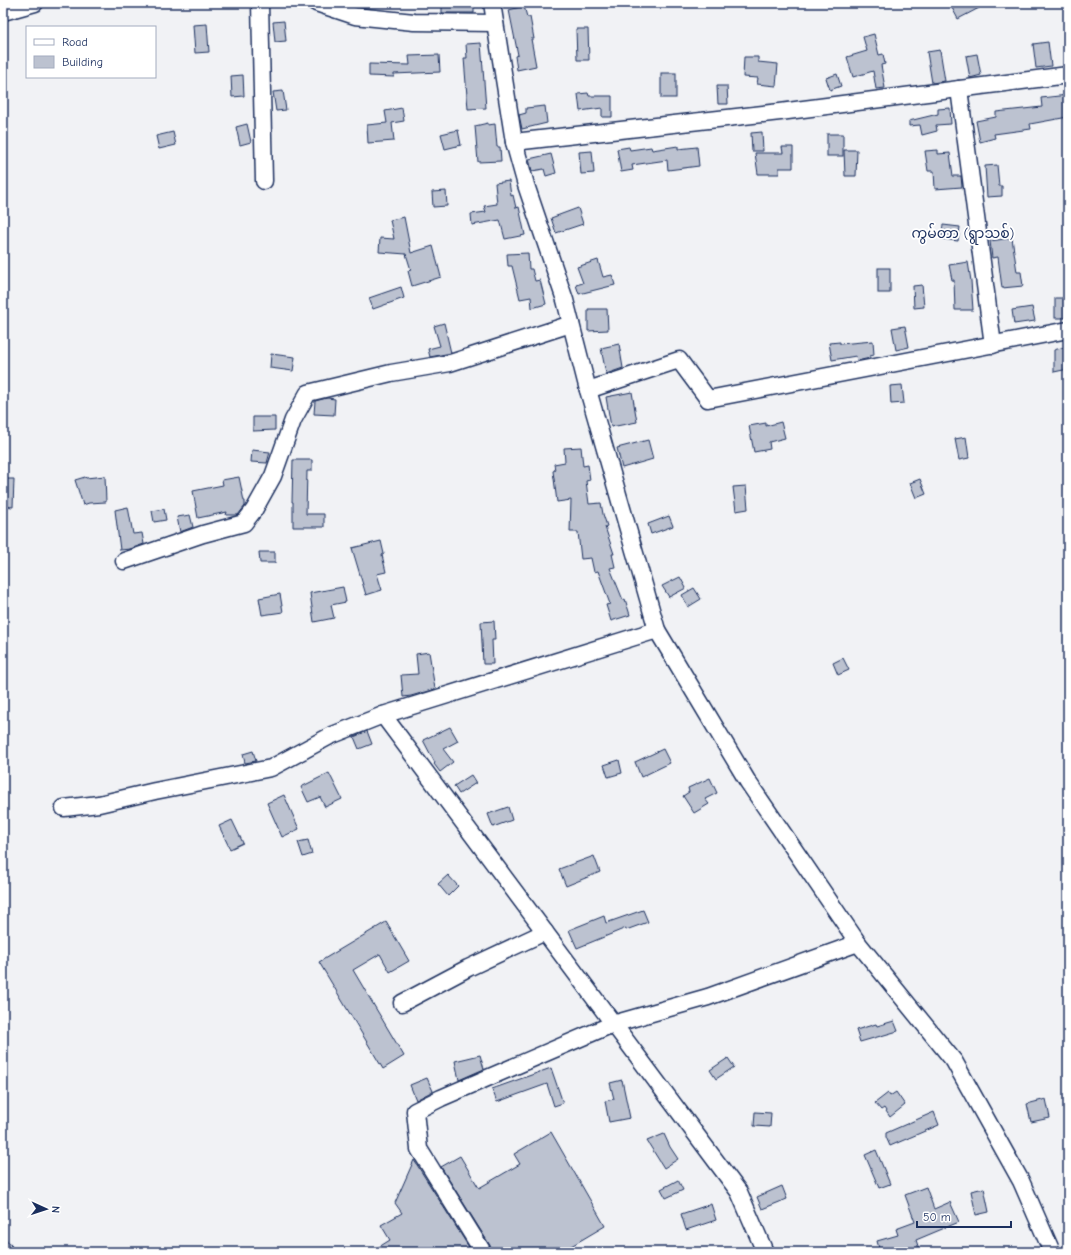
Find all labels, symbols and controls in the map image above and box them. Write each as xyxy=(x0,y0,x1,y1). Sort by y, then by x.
legend xyxy=(26,26,156,78)
text: Road xyxy=(62,35,88,49)
text: Building xyxy=(62,55,103,69)
district label: ကွမ်တာ (ရွာသစ်) xyxy=(912,223,1014,245)
north arrow xyxy=(26,1189,66,1229)
scale bar xyxy=(917,1203,1011,1229)
text: N xyxy=(49,1206,62,1213)
text: 50 m xyxy=(923,1210,951,1224)

